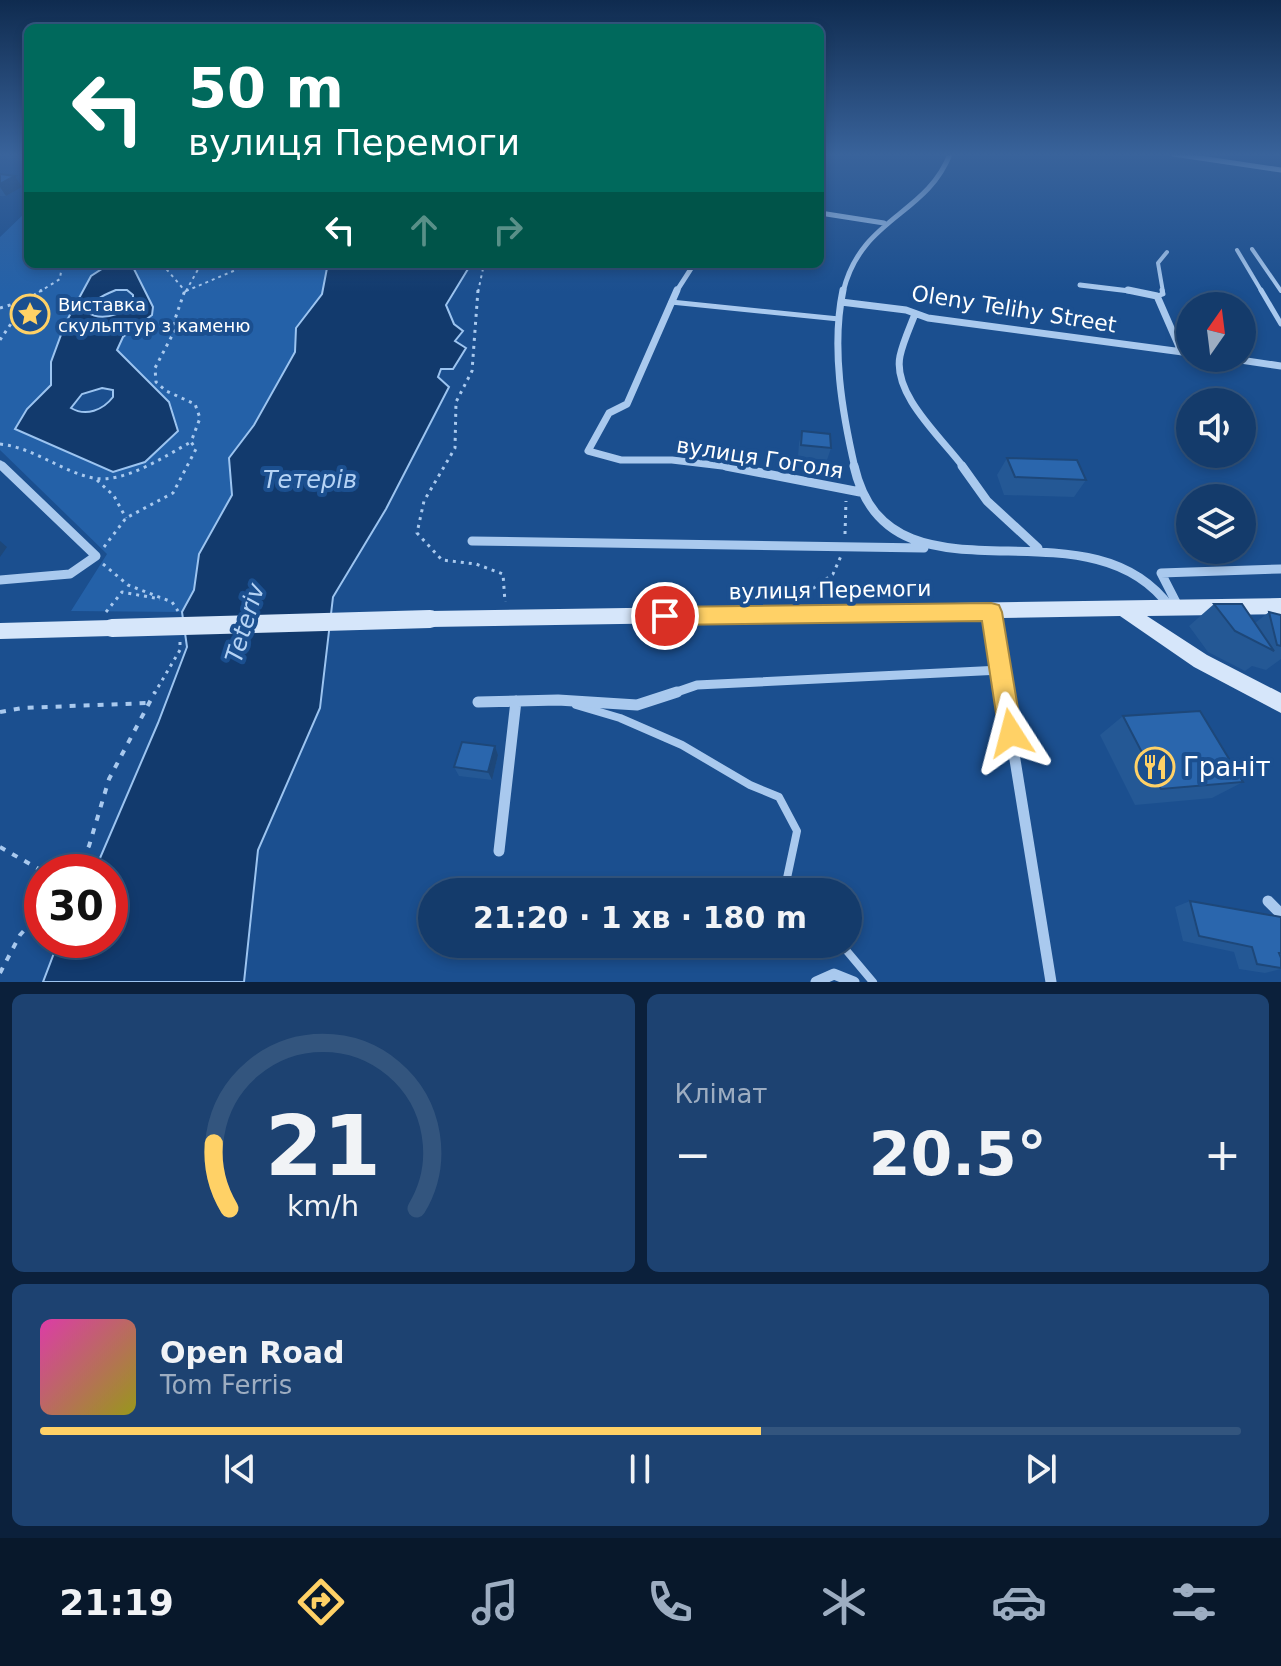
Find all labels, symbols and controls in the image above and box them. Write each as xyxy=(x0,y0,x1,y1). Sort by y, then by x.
text: 50 m xyxy=(188,55,344,120)
icon: left xyxy=(56,56,160,160)
text: вулиця Перемоги xyxy=(188,122,520,163)
icon: left xyxy=(318,208,362,252)
icon: ahead xyxy=(402,208,446,252)
icon: right xyxy=(486,208,530,252)
street label: Oleny Telihy Street xyxy=(910,280,1119,338)
north arrow xyxy=(1176,292,1256,372)
map controls xyxy=(1176,292,1256,564)
place icon: Виставка скульптур з каменю xyxy=(9,293,51,335)
place label: Виставка скульптур з каменю xyxy=(58,294,250,336)
button: sound xyxy=(1176,388,1256,468)
street label: вулиця Гоголя xyxy=(675,432,845,484)
water label: Тетерів xyxy=(263,466,357,494)
button: layers xyxy=(1176,484,1256,564)
street label: вулиця Перемоги xyxy=(728,576,932,604)
water label: Teteriv xyxy=(220,579,271,666)
pin xyxy=(631,582,699,650)
icon: arrive xyxy=(643,594,687,638)
position arrow xyxy=(969,691,1053,775)
restaurant icon: Граніт xyxy=(1134,746,1176,788)
place label: Граніт xyxy=(1183,752,1271,782)
speed limit sign: 30 xyxy=(24,854,128,958)
text: 21:20 · 1 хв · 180 m xyxy=(473,900,807,935)
text: Клімат xyxy=(675,1079,768,1109)
text: 21 xyxy=(265,1098,381,1195)
text: 20.5° xyxy=(869,1119,1047,1189)
text: − xyxy=(675,1129,711,1180)
text: + xyxy=(1204,1129,1241,1180)
text: km/h xyxy=(287,1189,359,1223)
text: Open Road xyxy=(160,1335,345,1370)
text: Tom Ferris xyxy=(160,1370,292,1400)
icon: previous xyxy=(218,1447,262,1491)
icon: pause xyxy=(618,1447,662,1491)
icon: next xyxy=(1019,1447,1063,1491)
icon: directions xyxy=(293,1574,349,1630)
icon: music xyxy=(467,1574,523,1630)
icon: phone xyxy=(642,1574,698,1630)
icon: climate xyxy=(816,1574,872,1630)
icon: car xyxy=(991,1574,1047,1630)
icon: filters xyxy=(1166,1574,1222,1630)
text: 21:19 xyxy=(59,1582,174,1623)

